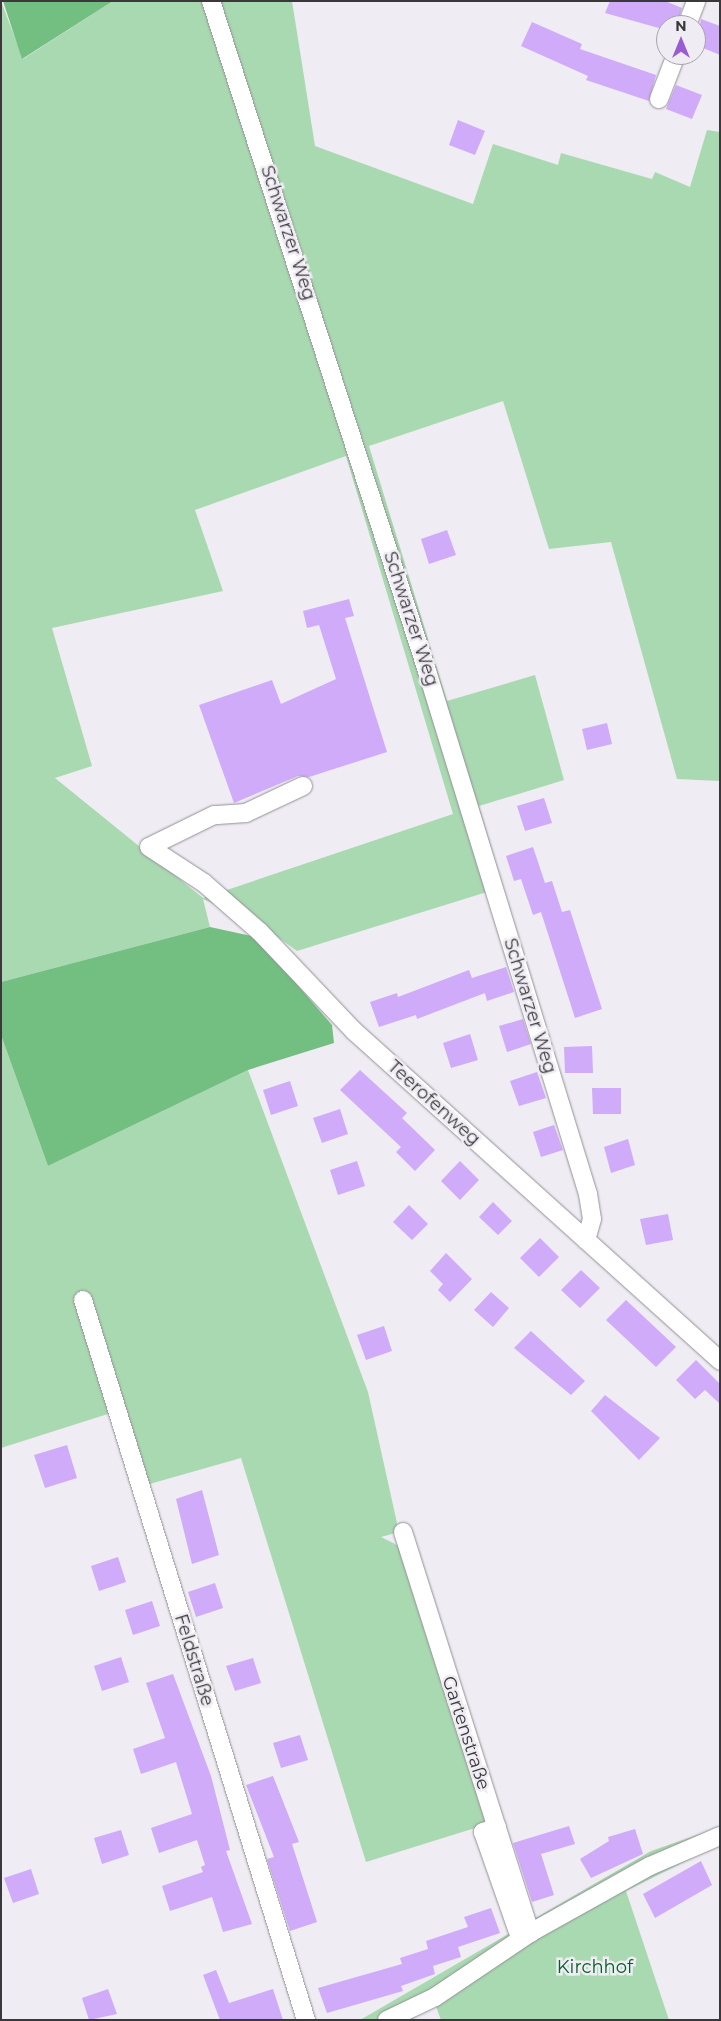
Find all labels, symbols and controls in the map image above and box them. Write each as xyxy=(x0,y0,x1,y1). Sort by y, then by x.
north arrow xyxy=(656,15,706,65)
text: N xyxy=(675,17,687,35)
street label: Schwarzer Weg xyxy=(256,163,320,303)
street label: Schwarzer Weg xyxy=(379,549,443,689)
street label: Schwarzer Weg xyxy=(499,936,561,1076)
street label: Teerofenweg xyxy=(383,1056,485,1150)
street label: Feldstraße xyxy=(170,1611,218,1709)
street label: Gartenstraße xyxy=(437,1673,495,1793)
park label: Kirchhof xyxy=(557,1956,633,1978)

